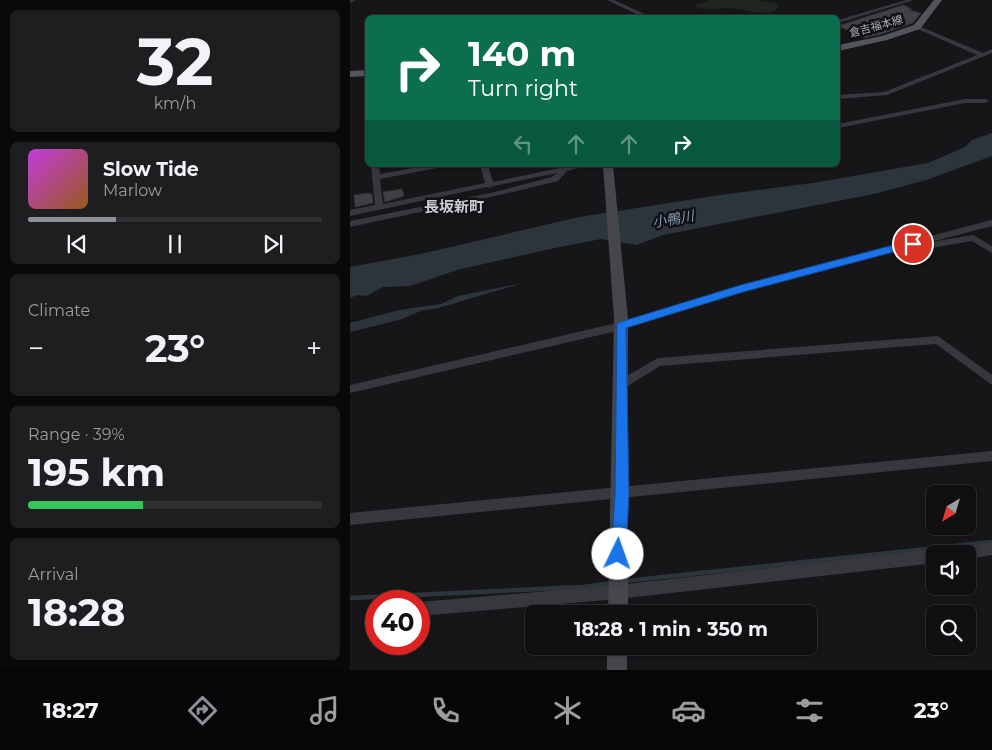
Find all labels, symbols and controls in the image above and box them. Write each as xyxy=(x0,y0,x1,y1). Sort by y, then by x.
street label: 倉吉福本線 xyxy=(848,12,904,40)
text: 32 xyxy=(137,22,213,101)
text: 140 m xyxy=(468,32,576,75)
icon: right xyxy=(385,35,450,100)
text: Turn right xyxy=(468,75,578,102)
text: km/h xyxy=(154,94,196,113)
icon: left xyxy=(509,130,537,158)
icon: ahead xyxy=(562,130,590,158)
icon: ahead xyxy=(615,130,643,158)
icon: right xyxy=(668,130,696,158)
text: Slow Tide xyxy=(103,158,199,181)
text: Marlow xyxy=(103,181,162,200)
district label: 長坂新町 xyxy=(424,197,484,216)
water label: 小鴨川 xyxy=(651,206,697,232)
pin xyxy=(892,223,934,265)
icon: previous xyxy=(63,230,91,258)
icon: pause xyxy=(161,230,189,258)
icon: next xyxy=(259,230,287,258)
icon: arrive xyxy=(899,230,927,258)
text: Climate xyxy=(28,301,90,320)
text: 23° xyxy=(145,325,205,372)
text: − xyxy=(28,331,44,365)
text: + xyxy=(306,331,322,365)
text: Range · 39% xyxy=(28,425,125,444)
text: 195 km xyxy=(28,449,165,496)
north arrow xyxy=(926,485,976,535)
map controls xyxy=(926,485,976,655)
position arrow xyxy=(591,527,643,579)
button: sound xyxy=(926,545,976,595)
text: Arrival xyxy=(28,565,78,584)
text: 18:28 xyxy=(28,589,125,636)
speed limit sign: 40 xyxy=(365,590,430,655)
button: search xyxy=(926,605,976,655)
text: 18:28 · 1 min · 350 m xyxy=(574,618,768,641)
icon: directions xyxy=(185,693,220,728)
icon: music xyxy=(307,693,342,728)
icon: phone xyxy=(428,693,463,728)
icon: climate xyxy=(550,693,585,728)
icon: car xyxy=(671,693,706,728)
icon: filters xyxy=(792,693,827,728)
text: 18:27 xyxy=(43,697,99,724)
text: 23° xyxy=(914,697,949,724)

